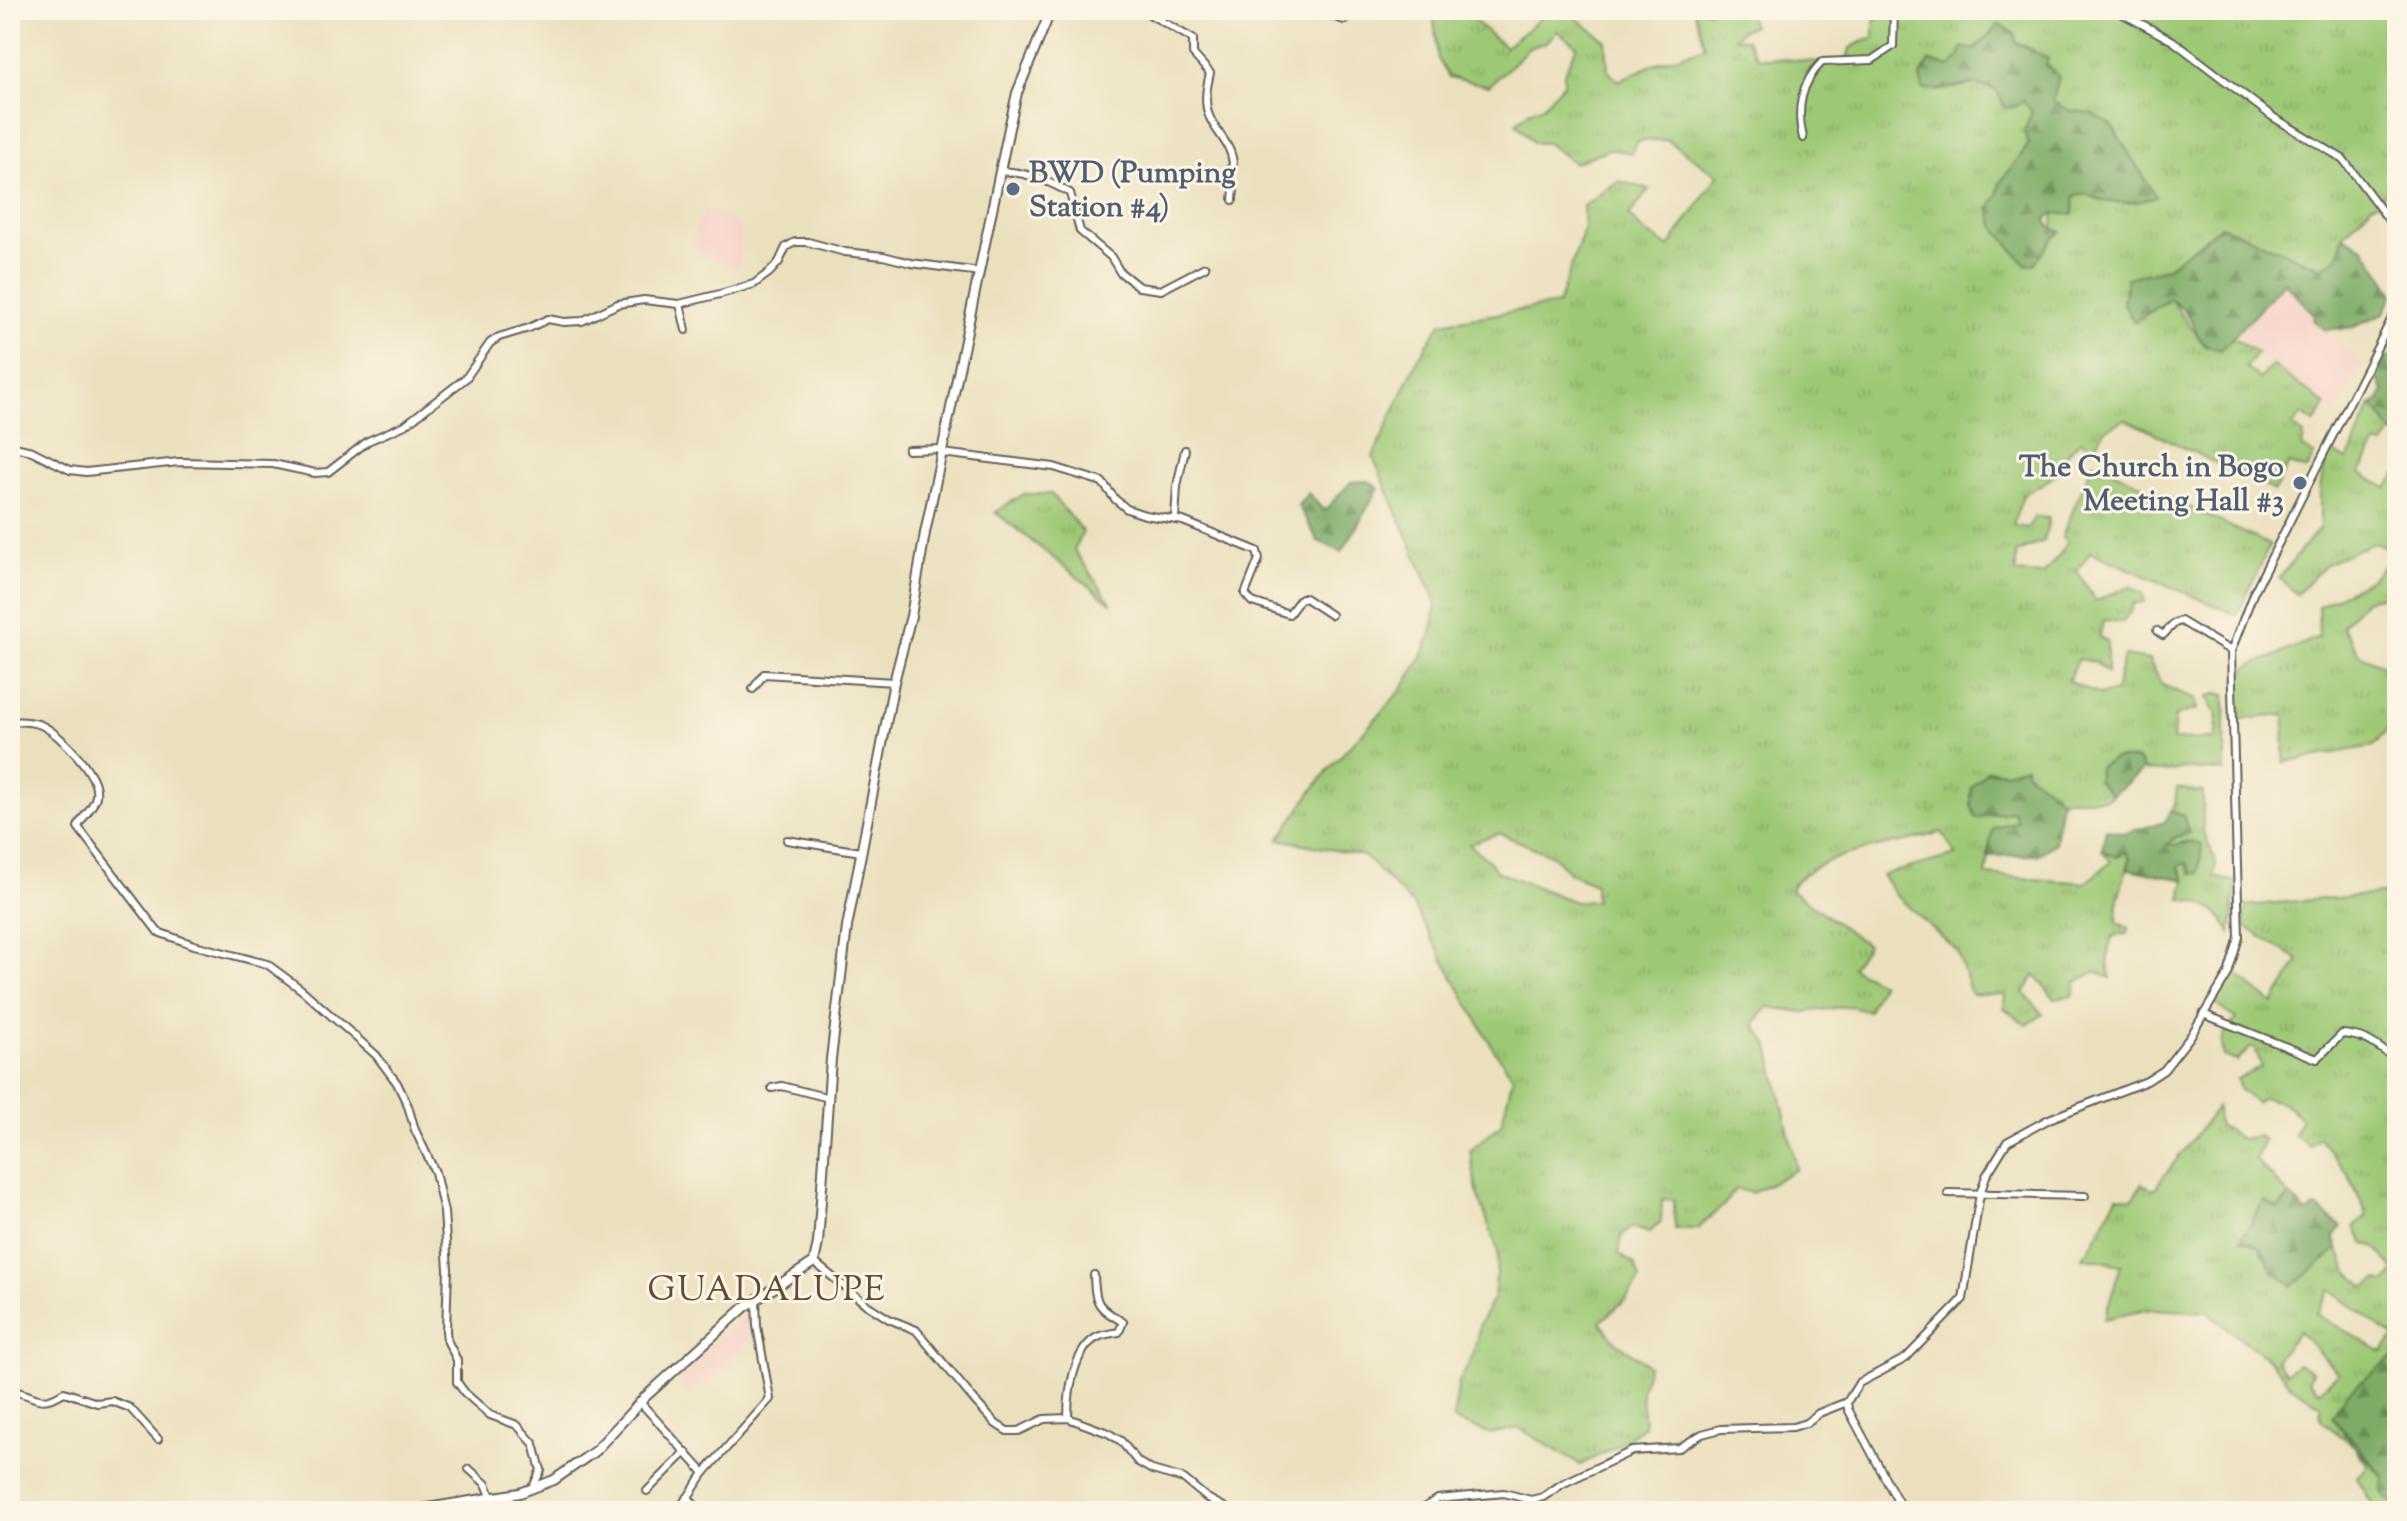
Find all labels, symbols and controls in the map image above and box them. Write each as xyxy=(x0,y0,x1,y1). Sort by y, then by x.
place label: BWD (Pumping Station #4) xyxy=(1029,153,1236,230)
marker: BWD (Pumping Station #4) xyxy=(1004,180,1022,198)
place label: The Church in Bogo Meeting Hall #3 xyxy=(2019,447,2284,524)
marker: The Church in Bogo Meeting Hall #3 xyxy=(2291,474,2309,492)
district label: GUADALUPE xyxy=(648,1267,886,1316)

